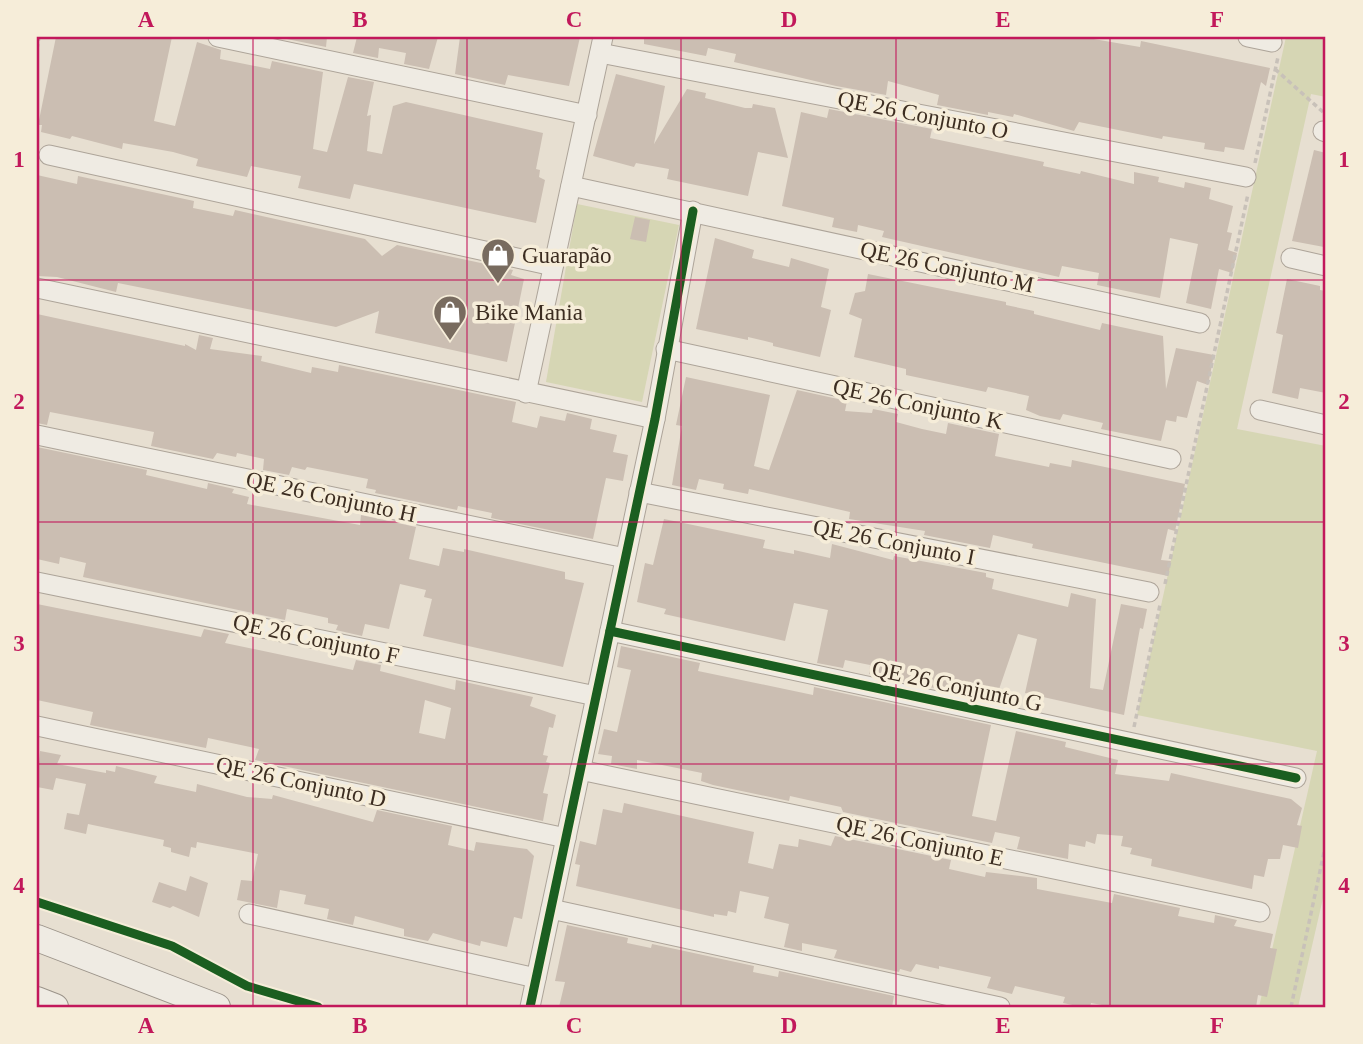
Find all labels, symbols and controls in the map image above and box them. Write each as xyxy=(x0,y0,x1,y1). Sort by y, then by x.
text: A xyxy=(138,7,155,32)
text: B xyxy=(352,7,368,32)
text: C xyxy=(566,7,582,32)
text: D xyxy=(781,7,797,32)
text: E xyxy=(995,7,1011,32)
text: F xyxy=(1210,7,1224,32)
street label: QE 26 Conjunto O xyxy=(836,86,1010,144)
text: 1 xyxy=(13,147,25,172)
text: 1 xyxy=(1338,147,1350,172)
shop icon: Guarapão xyxy=(479,236,517,285)
street label: QE 26 Conjunto M xyxy=(858,236,1036,298)
place label: Guarapão xyxy=(522,243,611,268)
shop icon: Bike Mania xyxy=(431,293,469,342)
place label: Bike Mania xyxy=(475,300,583,325)
street label: QE 26 Conjunto K xyxy=(831,374,1006,434)
text: 2 xyxy=(13,389,25,414)
text: 2 xyxy=(1338,389,1350,414)
street label: QE 26 Conjunto H xyxy=(244,467,418,527)
street label: QE 26 Conjunto I xyxy=(811,514,977,570)
street label: QE 26 Conjunto F xyxy=(231,609,401,669)
text: 3 xyxy=(13,631,25,656)
text: 3 xyxy=(1338,631,1350,656)
street label: QE 26 Conjunto G xyxy=(870,656,1044,716)
street label: QE 26 Conjunto D xyxy=(214,752,388,812)
street label: QE 26 Conjunto E xyxy=(834,811,1006,871)
text: 4 xyxy=(13,873,25,898)
text: 4 xyxy=(1338,873,1350,898)
text: A xyxy=(138,1013,155,1038)
text: B xyxy=(352,1013,368,1038)
text: C xyxy=(566,1013,582,1038)
text: D xyxy=(781,1013,797,1038)
text: E xyxy=(995,1013,1011,1038)
text: F xyxy=(1210,1013,1224,1038)

